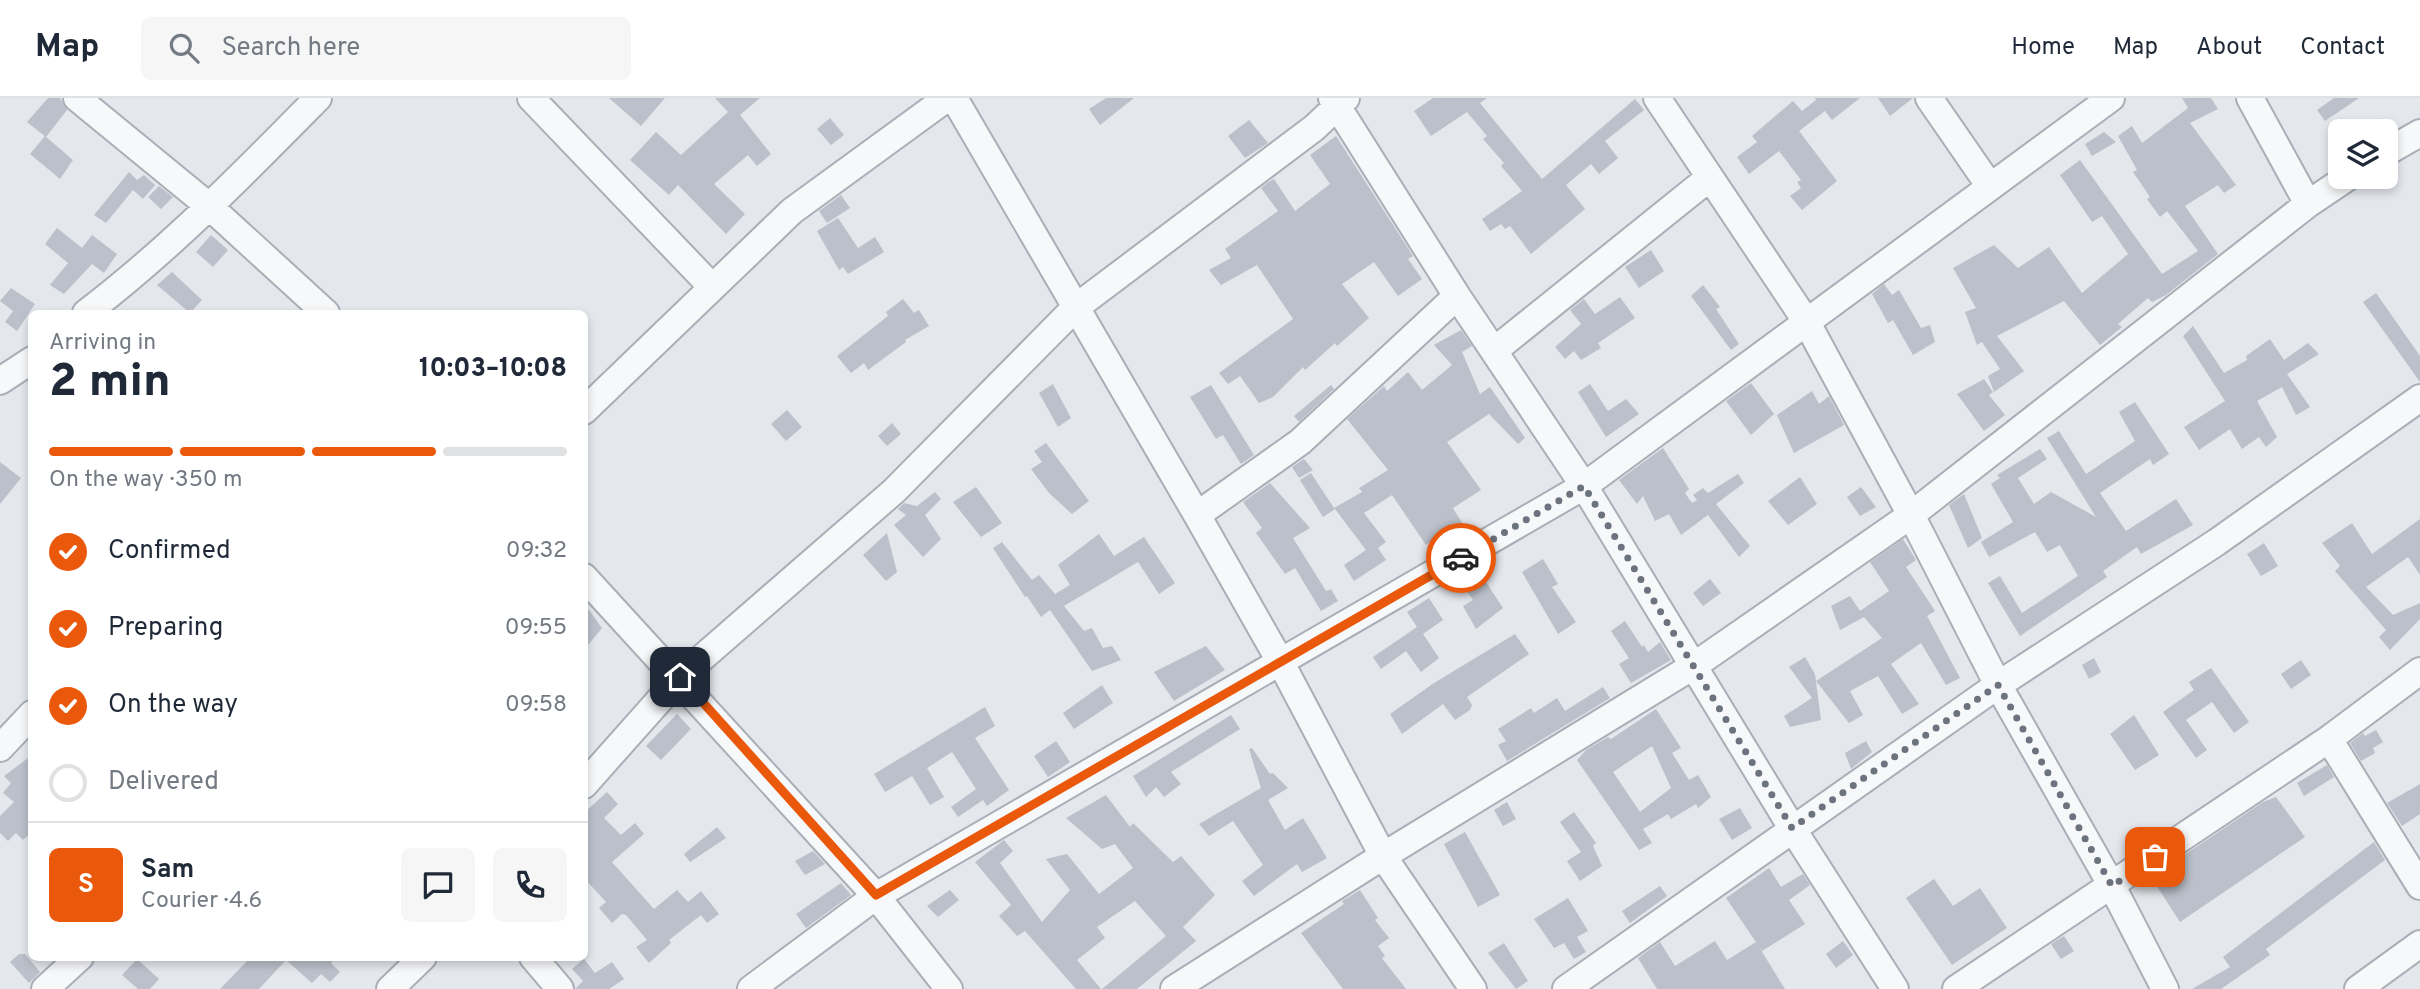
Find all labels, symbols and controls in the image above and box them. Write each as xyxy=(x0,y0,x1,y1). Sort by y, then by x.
search box xyxy=(141,17,631,80)
text: Map xyxy=(35,27,99,69)
icon: search xyxy=(165,29,203,67)
text: Search here xyxy=(221,32,360,65)
text: Home xyxy=(2011,33,2075,63)
text: Map xyxy=(2113,33,2158,63)
text: About xyxy=(2196,33,2262,63)
text: Contact xyxy=(2300,33,2385,63)
map controls xyxy=(2328,119,2398,189)
button: layers xyxy=(2328,119,2398,189)
text: Arriving in xyxy=(49,329,156,358)
text: 10:03–10:08 xyxy=(419,353,567,386)
text: 2 min xyxy=(49,354,171,413)
text: On the way · 350 m xyxy=(49,466,243,495)
courier xyxy=(1426,523,1496,593)
icon: check xyxy=(49,533,87,571)
text: Confirmed xyxy=(108,535,231,568)
text: 09:32 xyxy=(506,537,567,566)
icon: car xyxy=(1442,539,1480,577)
icon: check xyxy=(49,610,87,648)
text: Preparing xyxy=(108,612,223,645)
text: 09:55 xyxy=(505,614,567,643)
pin xyxy=(650,647,710,707)
icon: home xyxy=(661,658,699,696)
icon: check xyxy=(49,687,87,725)
text: On the way xyxy=(108,689,238,722)
text: 09:58 xyxy=(505,691,567,720)
text: Delivered xyxy=(108,766,219,799)
pin xyxy=(2125,827,2185,887)
icon: bag xyxy=(2136,838,2174,876)
button: chat xyxy=(401,848,475,922)
button: phone xyxy=(493,848,567,922)
text: Sam xyxy=(141,854,194,887)
text: S xyxy=(78,869,94,902)
text: Courier · 4.6 xyxy=(141,887,262,916)

